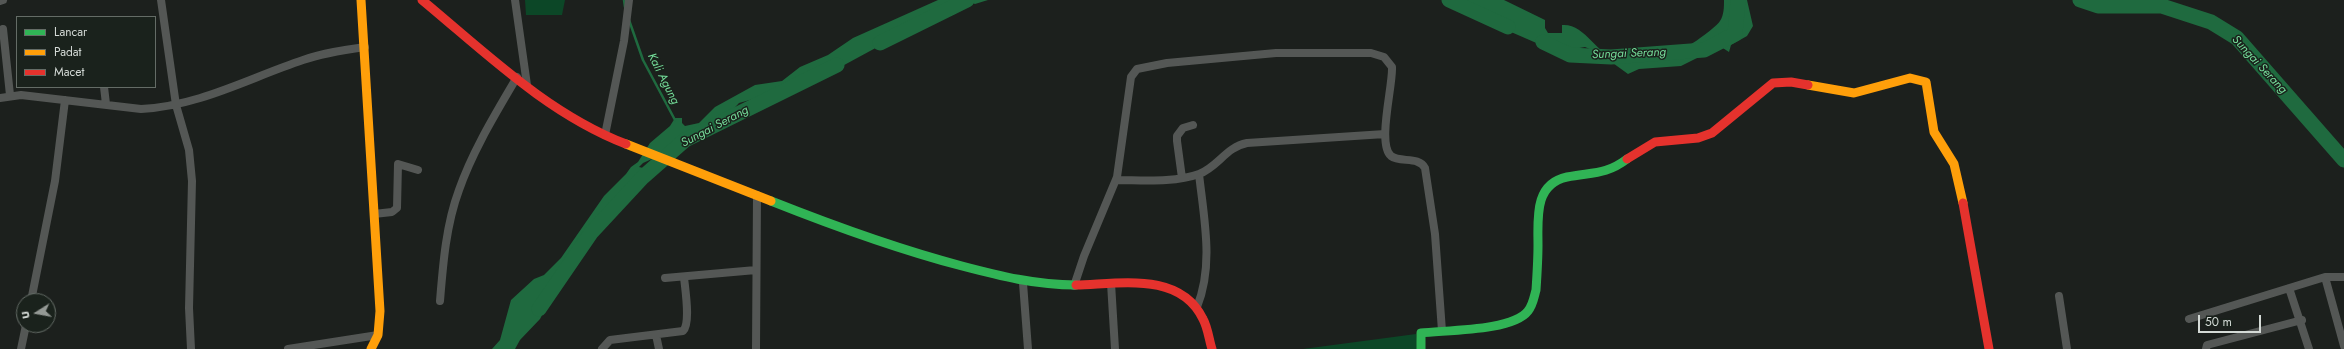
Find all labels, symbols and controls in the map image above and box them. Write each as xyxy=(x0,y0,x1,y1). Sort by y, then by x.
legend xyxy=(16,16,156,88)
text: Lancar xyxy=(54,23,87,41)
water label: Sungai Serang xyxy=(2228,33,2290,97)
text: Padat xyxy=(54,43,81,61)
water label: Sungai Serang xyxy=(1592,46,1666,62)
water label: Kali Agung xyxy=(644,51,682,107)
text: Macet xyxy=(54,63,84,81)
water label: Sungai Serang xyxy=(679,103,751,151)
north arrow xyxy=(16,293,56,333)
scale bar xyxy=(2200,307,2263,333)
text: U xyxy=(17,310,34,320)
text: 50 m xyxy=(2205,313,2232,331)

